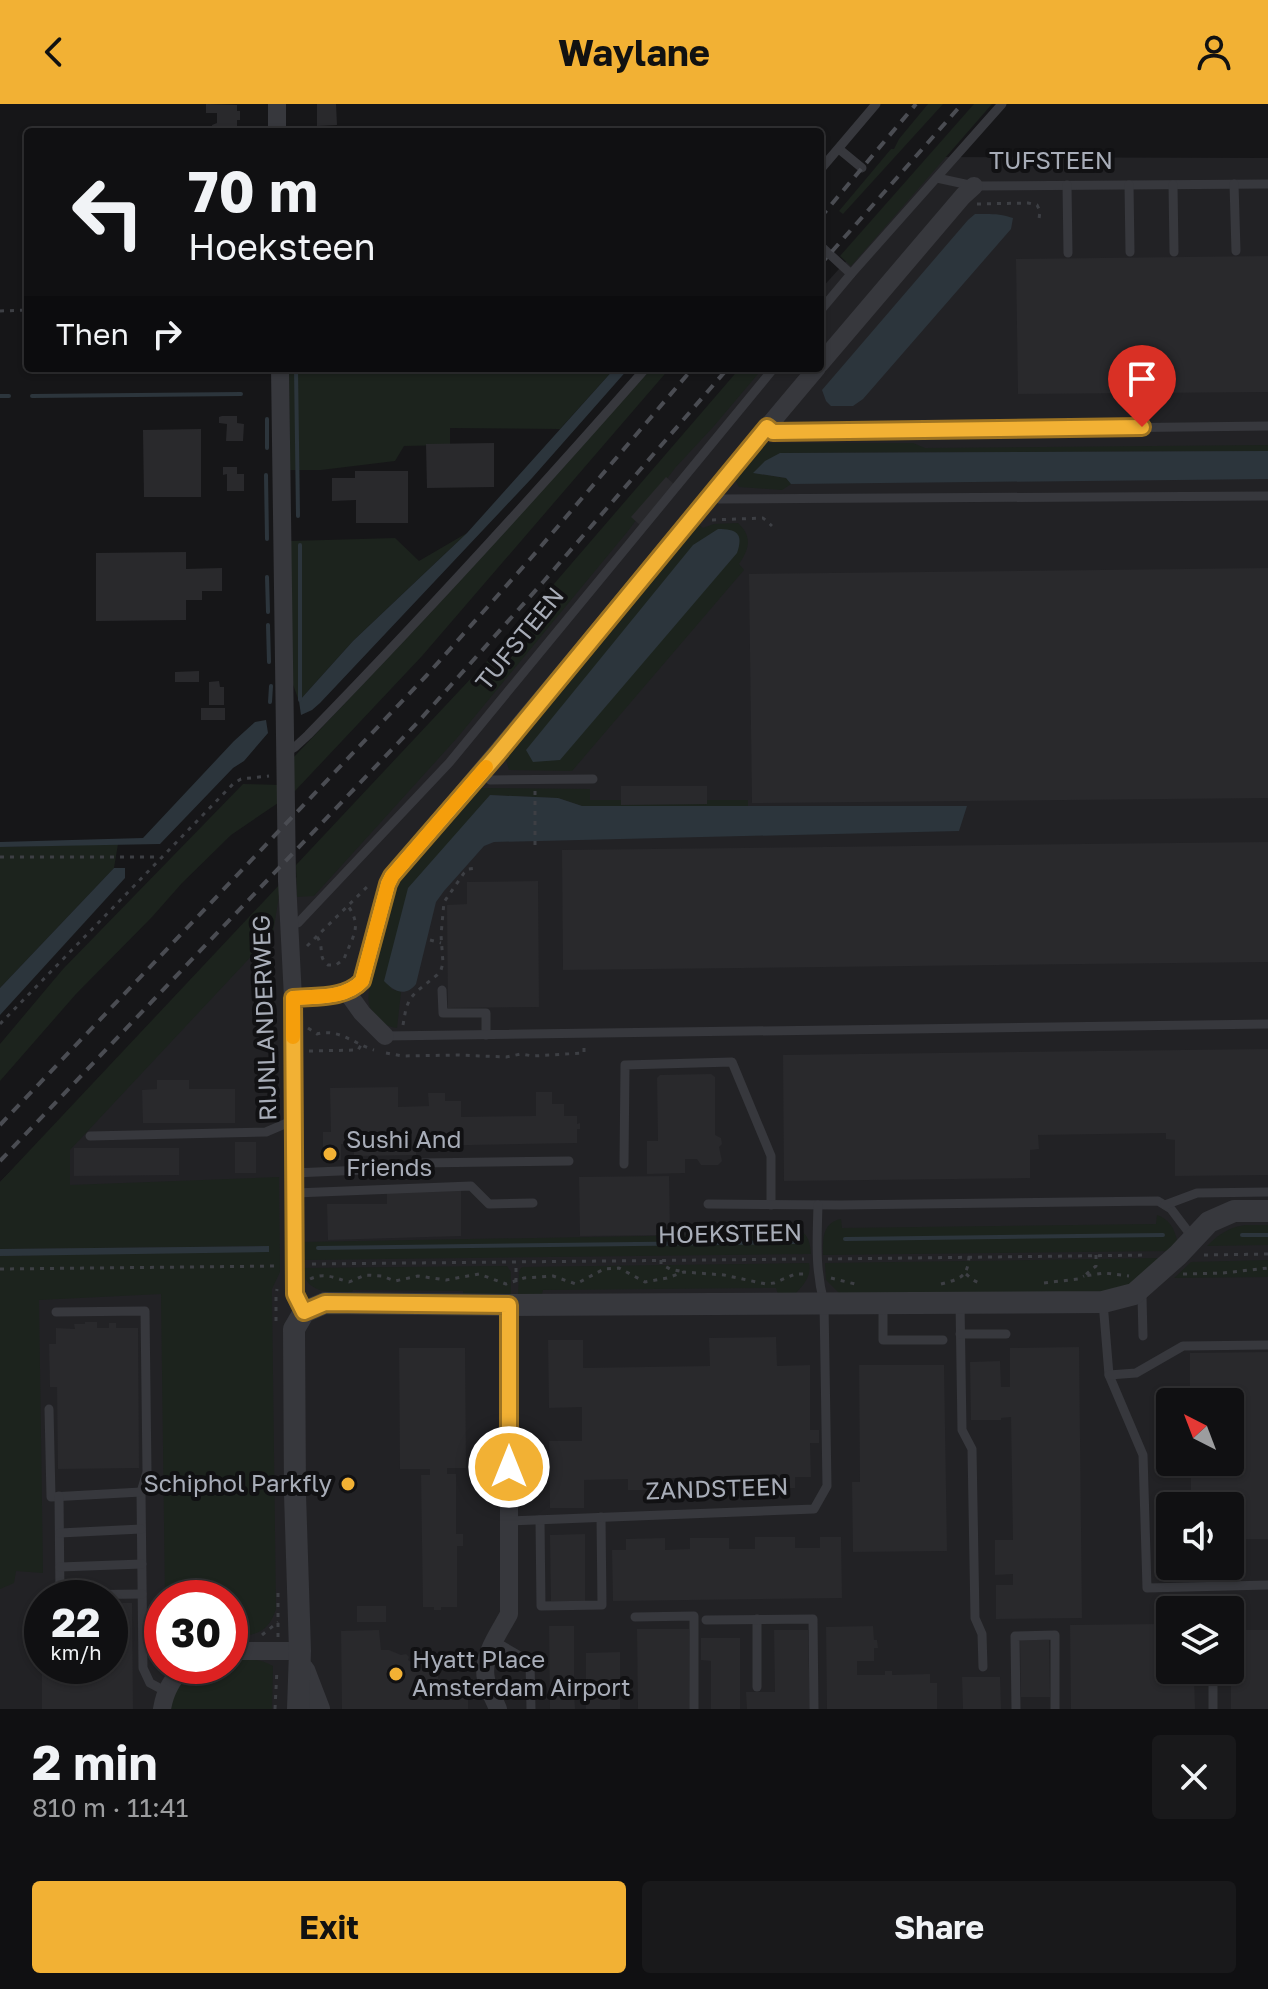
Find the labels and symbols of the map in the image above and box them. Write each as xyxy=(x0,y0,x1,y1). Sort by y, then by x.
street label: TUFSTEEN xyxy=(989,145,1113,174)
pin xyxy=(1108,345,1176,427)
street label: TUFSTEEN xyxy=(469,581,569,695)
street label: RIJNLANDERWEG xyxy=(245,914,282,1122)
place label: Sushi And Friends xyxy=(346,1124,461,1181)
marker: Sushi And Friends xyxy=(321,1145,339,1163)
street label: HOEKSTEEN xyxy=(658,1217,802,1248)
north arrow xyxy=(1156,1388,1244,1476)
position arrow xyxy=(467,1425,551,1509)
place label: Schiphol Parkfly xyxy=(143,1468,332,1497)
street label: ZANDSTEEN xyxy=(645,1471,789,1504)
marker: Schiphol Parkfly xyxy=(339,1475,357,1493)
speed limit sign: 30 xyxy=(144,1580,248,1684)
place label: Hyatt Place Amsterdam Airport xyxy=(412,1644,631,1701)
marker: Hyatt Place Amsterdam Airport xyxy=(387,1665,405,1683)

